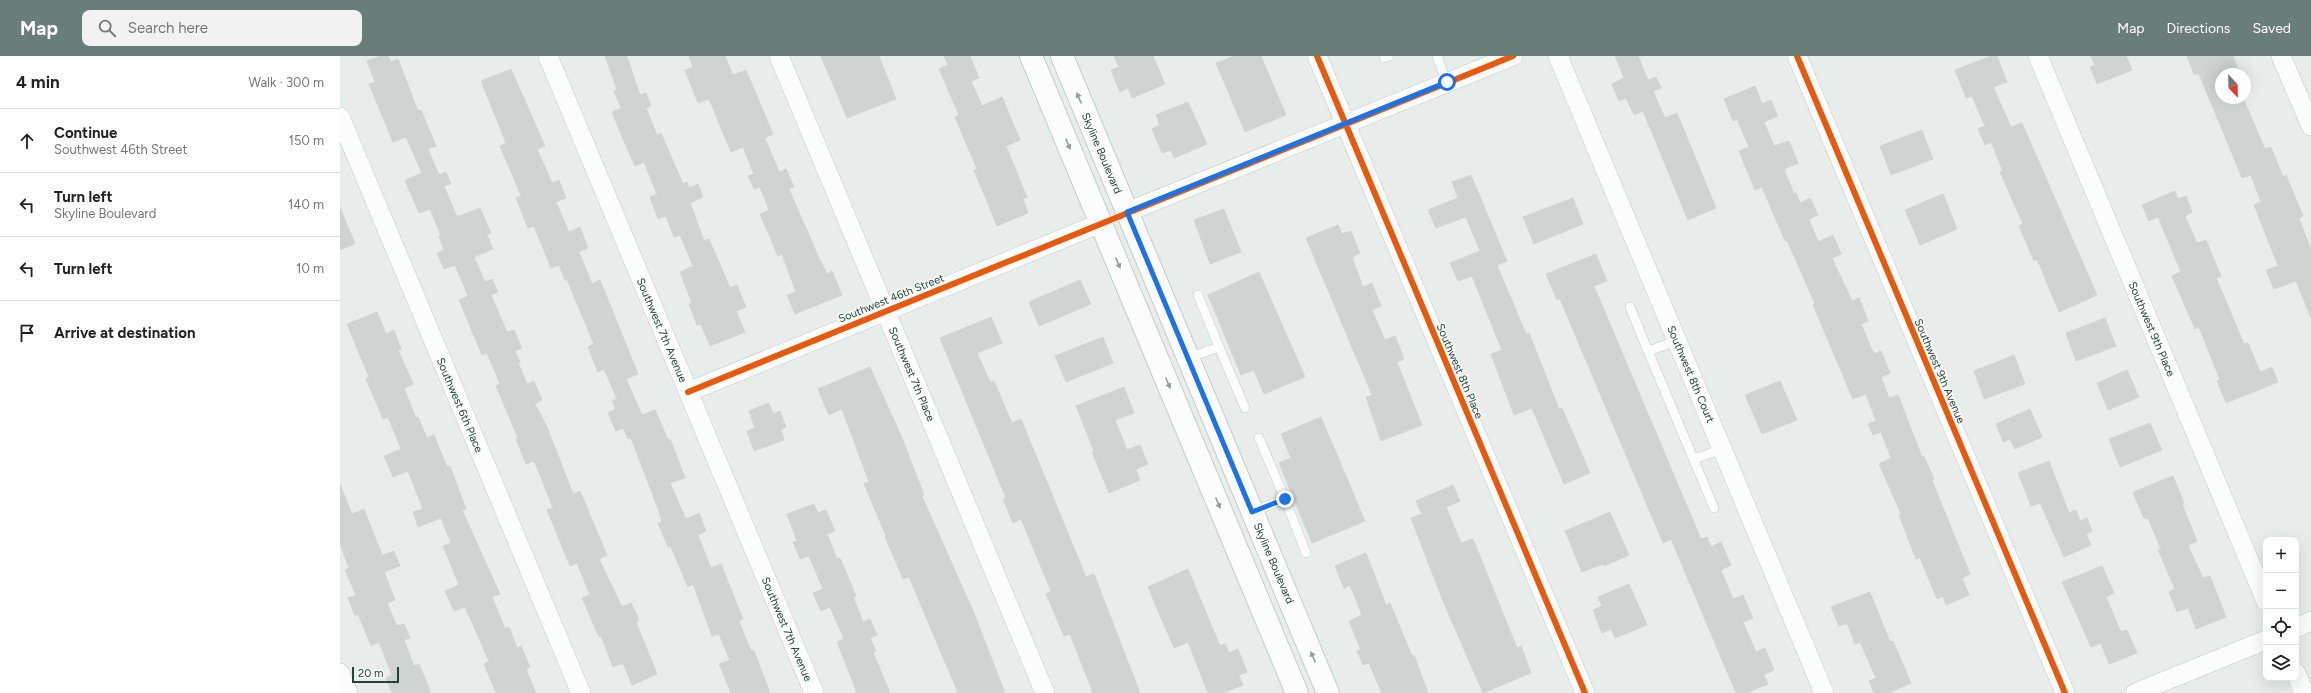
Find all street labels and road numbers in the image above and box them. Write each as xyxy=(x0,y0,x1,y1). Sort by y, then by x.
street label: Skyline Boulevard xyxy=(1079,111,1124,196)
street label: Southwest 46th Street xyxy=(836,271,946,326)
street label: Southwest 7th Avenue xyxy=(634,276,689,384)
street label: Southwest 9th Place xyxy=(2126,280,2177,378)
street label: Southwest 9th Avenue xyxy=(1912,317,1967,425)
street label: Southwest 8th Place xyxy=(1434,322,1485,421)
street label: Southwest 8th Court xyxy=(1664,324,1717,425)
street label: Southwest 7th Place xyxy=(886,325,937,423)
street label: Southwest 6th Place xyxy=(434,356,485,454)
street label: Skyline Boulevard xyxy=(1251,521,1296,606)
street label: Southwest 7th Avenue xyxy=(759,575,814,683)

